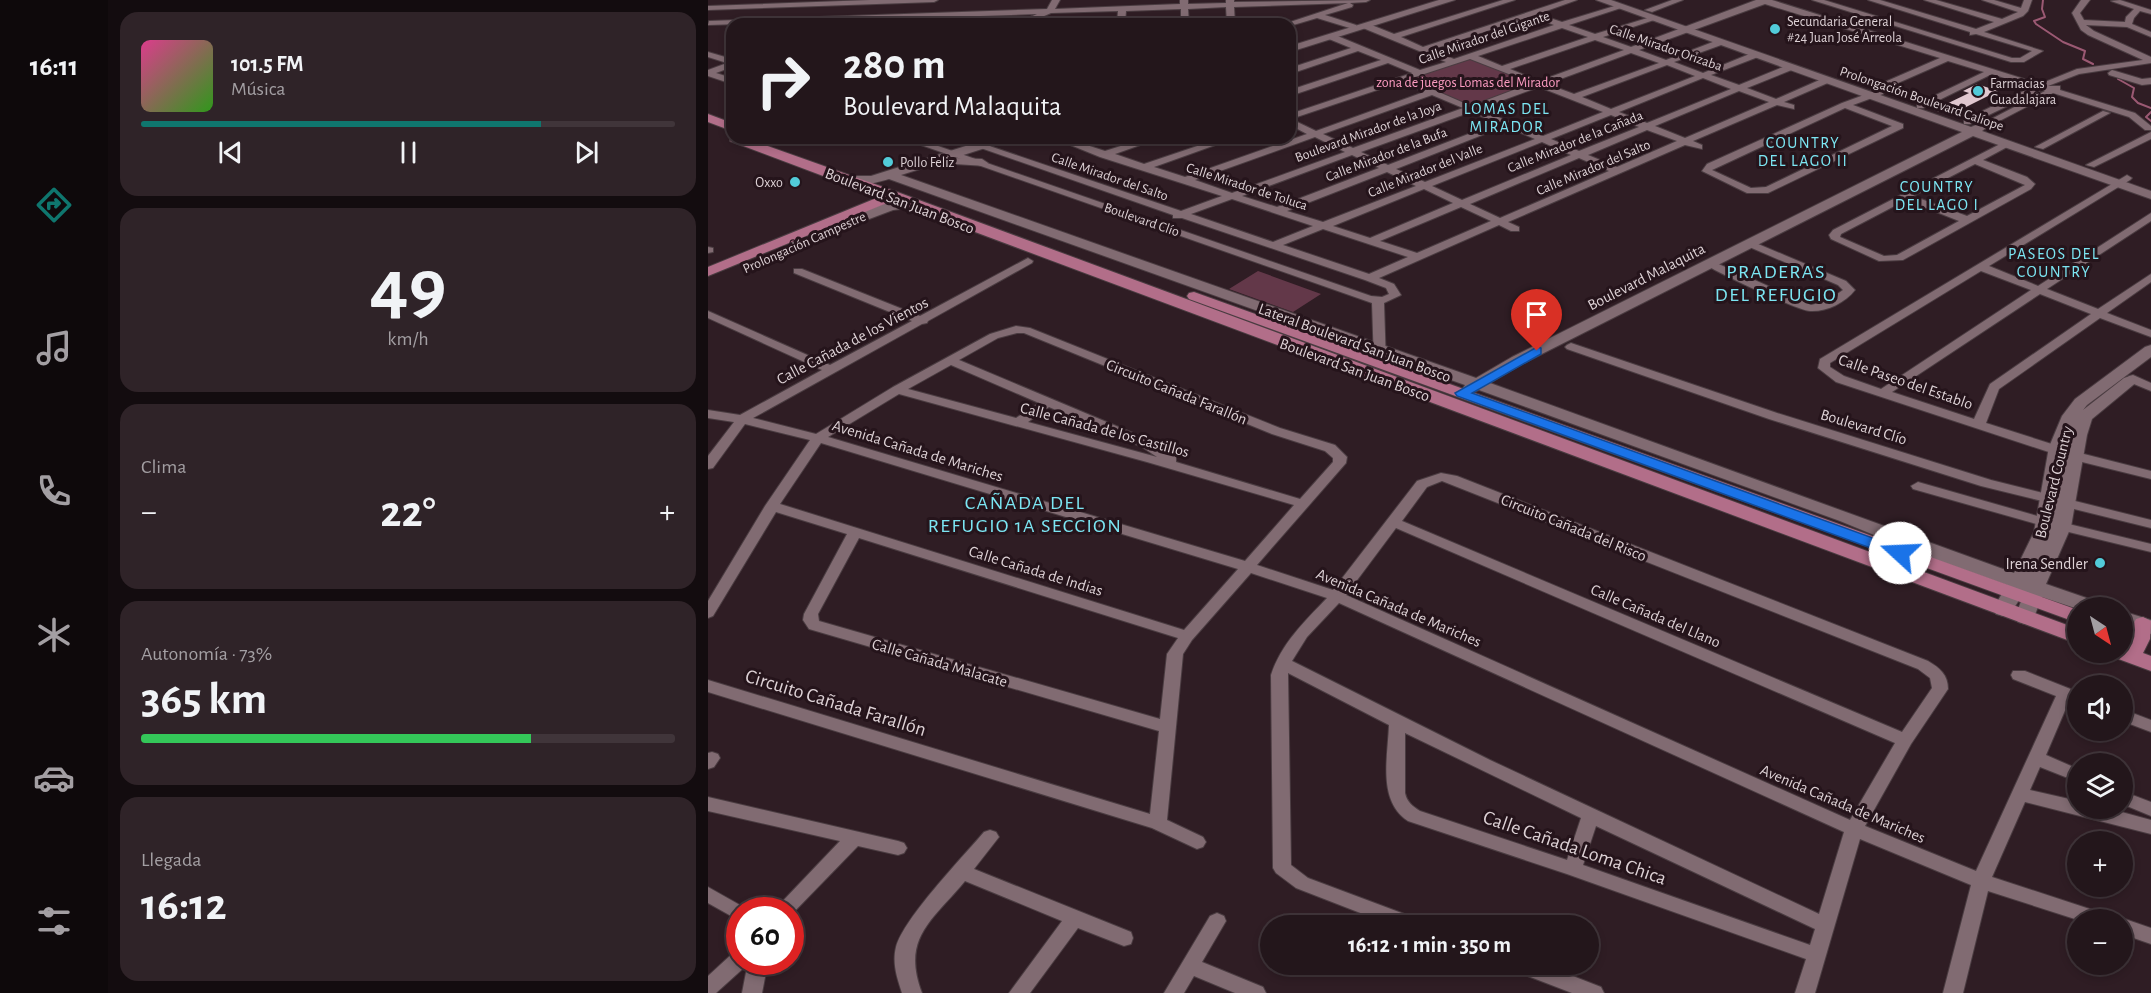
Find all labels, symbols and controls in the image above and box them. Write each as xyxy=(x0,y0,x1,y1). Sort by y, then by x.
street label: Calle Mirador del Gigante xyxy=(1417,9,1552,67)
place label: Secundaria General #24 Juan José Arreola xyxy=(1787,15,1902,45)
street label: Calle Mirador Orizaba xyxy=(1608,22,1724,74)
marker: Secundaria General #24 Juan José Arreola xyxy=(1768,22,1782,36)
icon: right xyxy=(744,42,822,120)
text: 280 m xyxy=(843,44,946,86)
text: 16:11 xyxy=(30,53,78,80)
text: 101.5 FM xyxy=(231,53,304,75)
street label: Prolongación Boulevard Calíope xyxy=(1838,64,2005,134)
park label: zona de juegos Lomas del Mirador xyxy=(1376,76,1560,90)
place label: Farmacias Guadalajara xyxy=(1990,77,2057,107)
text: Música xyxy=(231,79,286,99)
marker: Farmacias Guadalajara xyxy=(1971,84,1985,98)
text: Boulevard Malaquita xyxy=(843,93,1061,120)
street label: Boulevard Mirador de la Joya xyxy=(1293,99,1444,165)
district label: LOMAS DEL MIRADOR xyxy=(1464,101,1550,135)
street label: Calle Mirador de la Cañada xyxy=(1506,108,1646,176)
street label: Calle Mirador de la Bufa xyxy=(1324,125,1450,185)
district label: COUNTRY DEL LAGO II xyxy=(1758,135,1848,169)
icon: previous xyxy=(214,136,247,169)
icon: pause xyxy=(392,136,425,169)
icon: next xyxy=(570,136,603,169)
street label: Calle Mirador del Salto xyxy=(1534,138,1653,198)
street label: Calle Mirador del Valle xyxy=(1366,142,1485,200)
street label: Calle Mirador del Salto xyxy=(1050,150,1170,204)
marker: Pollo Feliz xyxy=(881,155,895,169)
place label: Pollo Feliz xyxy=(900,156,955,170)
street label: Calle Mirador de Toluca xyxy=(1184,161,1310,213)
street label: Boulevard San Juan Bosco xyxy=(823,165,977,237)
marker: Oxxo xyxy=(788,175,802,189)
place label: Oxxo xyxy=(755,176,783,190)
district label: COUNTRY DEL LAGO I xyxy=(1895,179,1979,213)
icon: directions xyxy=(33,184,75,226)
street label: Boulevard Clío xyxy=(1102,201,1181,239)
street label: Prolongación Campestre xyxy=(741,209,868,276)
street label: Boulevard Malaquita xyxy=(1585,240,1708,313)
district label: PASEOS DEL COUNTRY xyxy=(2008,246,2100,280)
text: 49 xyxy=(370,249,446,327)
district label: PRADERAS DEL REFUGIO xyxy=(1715,262,1837,305)
pin xyxy=(1511,289,1562,351)
street label: Calle Cañada de los Vientos xyxy=(774,294,931,388)
street label: Lateral Boulevard San Juan Bosco xyxy=(1256,298,1454,386)
icon: arrive xyxy=(1520,298,1553,331)
icon: music xyxy=(33,327,75,369)
text: km/h xyxy=(387,329,429,349)
street label: Boulevard San Juan Bosco xyxy=(1277,333,1433,405)
street label: Calle Paseo del Establo xyxy=(1836,351,1975,413)
street label: Circuito Cañada Farallón xyxy=(1104,356,1249,428)
street label: Calle Cañada de los Castillos xyxy=(1019,400,1191,460)
street label: Boulevard Clío xyxy=(1819,406,1909,448)
street label: Avenida Cañada de Mariches xyxy=(830,417,1005,485)
street label: Boulevard Country xyxy=(2032,424,2077,540)
text: Clima xyxy=(141,457,186,477)
icon: phone xyxy=(33,470,75,512)
text: 22° xyxy=(380,490,436,535)
street label: Circuito Cañada del Risco xyxy=(1499,491,1649,564)
district label: CAÑADA DEL REFUGIO 1A SECCION xyxy=(928,492,1122,536)
text: − xyxy=(141,496,157,529)
text: + xyxy=(659,496,675,529)
position arrow xyxy=(1868,521,1932,585)
street label: Calle Cañada de Indias xyxy=(967,543,1105,599)
place label: Irena Sendler xyxy=(2005,556,2089,572)
marker: Irena Sendler xyxy=(2093,556,2107,570)
street label: Avenida Cañada de Mariches xyxy=(1314,566,1484,650)
street label: Calle Cañada del Llano xyxy=(1588,581,1723,651)
north arrow xyxy=(2067,597,2133,663)
map controls xyxy=(2067,597,2133,975)
icon: climate xyxy=(33,614,75,656)
street label: Calle Cañada Malacate xyxy=(870,636,1009,690)
text: Autonomía · 73% xyxy=(141,644,272,664)
street label: Circuito Cañada Farallón xyxy=(743,666,929,740)
button: sound xyxy=(2067,675,2133,741)
text: 365 km xyxy=(141,677,267,722)
button: layers xyxy=(2067,753,2133,819)
icon: car xyxy=(33,757,75,799)
street label: Avenida Cañada de Mariches xyxy=(1758,762,1928,846)
street label: Calle Cañada Loma Chica xyxy=(1480,807,1669,889)
button: + xyxy=(2067,831,2133,897)
text: Llegada xyxy=(141,850,202,870)
text: 16:12 xyxy=(141,883,227,928)
speed limit sign: 60 xyxy=(726,897,804,975)
icon: filters xyxy=(33,900,75,942)
button: − xyxy=(2067,909,2133,975)
text: 16:12 · 1 min · 350 m xyxy=(1348,934,1511,956)

